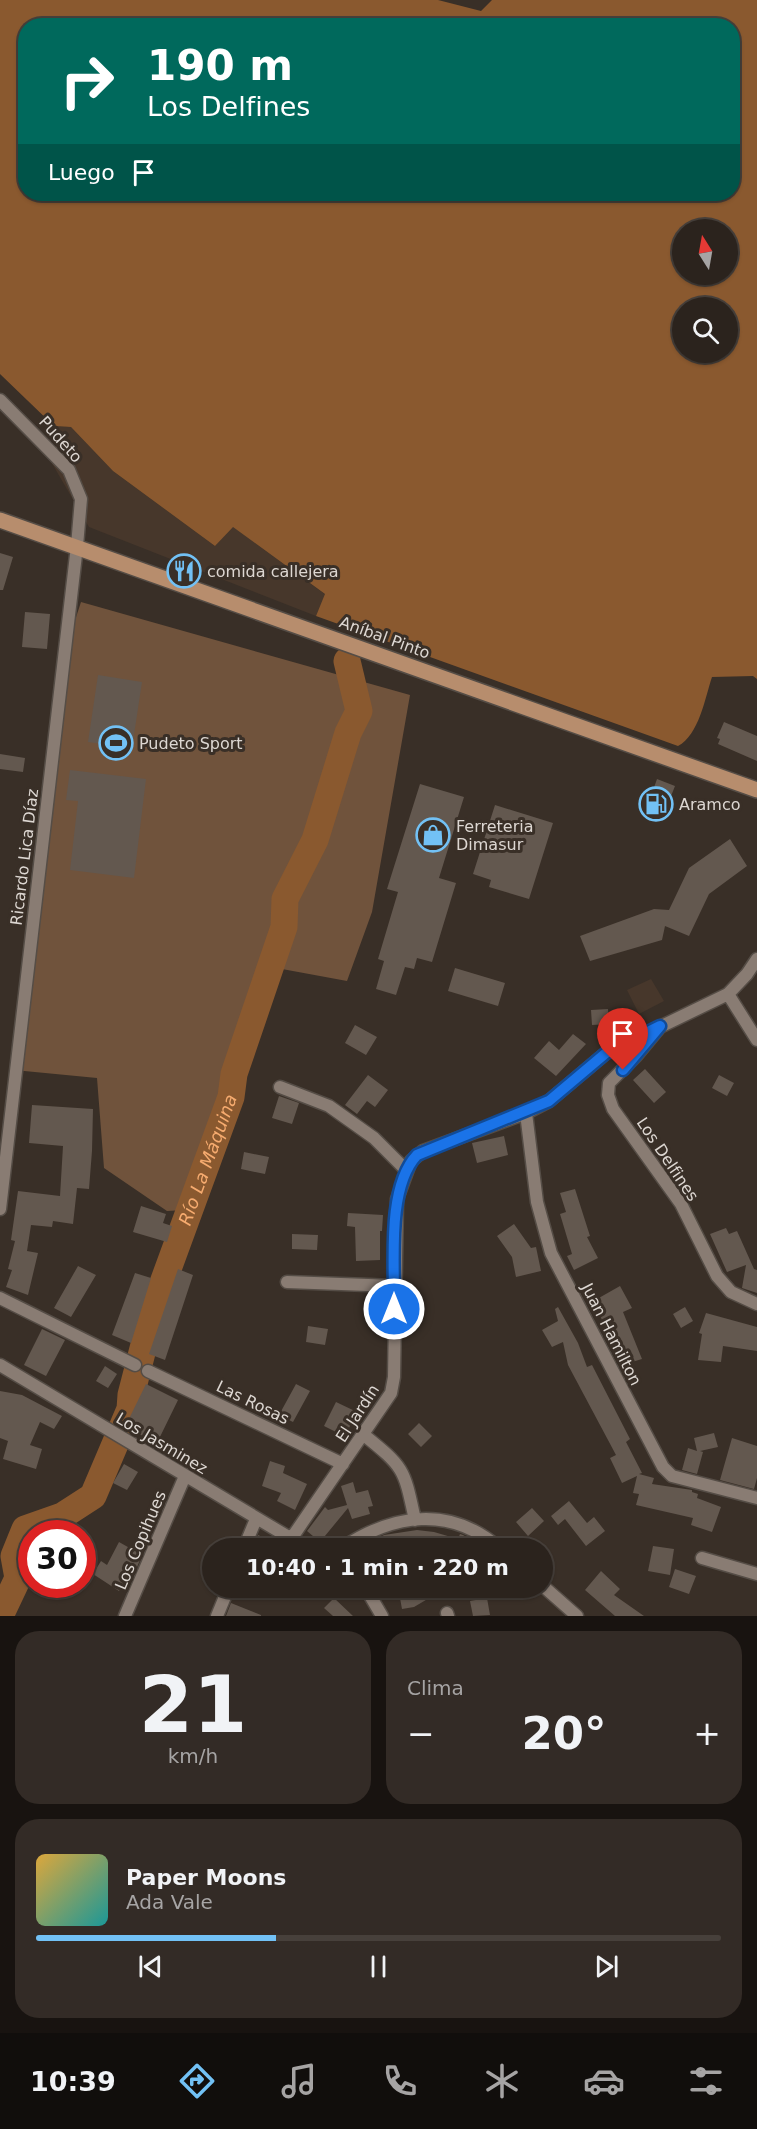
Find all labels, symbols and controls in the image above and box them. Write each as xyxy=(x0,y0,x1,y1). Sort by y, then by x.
text: 190 m xyxy=(147,41,293,90)
icon: right xyxy=(48,42,126,120)
text: Los Delfines xyxy=(147,91,310,122)
icon: arrive xyxy=(127,156,160,189)
text: Luego xyxy=(48,160,115,185)
north arrow xyxy=(672,219,738,285)
map controls xyxy=(672,219,738,363)
button: search xyxy=(672,297,738,363)
street label: Pudeto xyxy=(35,412,86,466)
restaurant icon: comida callejera xyxy=(166,553,202,589)
place label: comida callejera xyxy=(207,562,339,581)
street label: Aníbal Pinto xyxy=(337,612,433,663)
sports icon: Pudeto Sport xyxy=(98,725,134,761)
place label: Pudeto Sport xyxy=(139,734,243,753)
fuel station icon: Aramco xyxy=(638,786,674,822)
street label: Ricardo Lica Díaz xyxy=(7,788,42,926)
place label: Aramco xyxy=(679,795,741,814)
shop icon: Ferreteria Dimasur xyxy=(415,817,451,853)
place label: Ferreteria Dimasur xyxy=(456,817,533,854)
pin xyxy=(597,1008,648,1070)
icon: arrive xyxy=(606,1017,639,1050)
water label: Río La Máquina xyxy=(174,1091,241,1228)
street label: Los Delfines xyxy=(633,1114,703,1205)
position arrow xyxy=(362,1277,426,1341)
street label: Juan Hamilton xyxy=(577,1279,646,1389)
street label: Las Rosas xyxy=(213,1377,292,1428)
street label: El Jardín xyxy=(332,1381,383,1446)
street label: Los Jasminez xyxy=(113,1409,211,1478)
street label: Los Copihues xyxy=(111,1488,170,1593)
speed limit sign: 30 xyxy=(18,1520,96,1598)
text: 10:40 · 1 min · 220 m xyxy=(246,1555,509,1580)
text: 21 xyxy=(139,1660,247,1750)
text: Clima xyxy=(407,1676,464,1700)
text: 20° xyxy=(521,1707,607,1760)
text: − xyxy=(407,1714,435,1753)
text: + xyxy=(693,1714,721,1753)
text: km/h xyxy=(168,1744,218,1768)
text: Paper Moons xyxy=(126,1865,286,1890)
text: Ada Vale xyxy=(126,1890,213,1914)
icon: previous xyxy=(134,1950,167,1983)
icon: pause xyxy=(362,1950,395,1983)
icon: next xyxy=(590,1950,623,1983)
icon: directions xyxy=(176,2060,218,2102)
icon: music xyxy=(278,2060,320,2102)
icon: phone xyxy=(379,2060,421,2102)
icon: climate xyxy=(481,2060,523,2102)
icon: car xyxy=(583,2060,625,2102)
icon: filters xyxy=(685,2060,727,2102)
text: 10:39 xyxy=(30,2066,116,2097)

